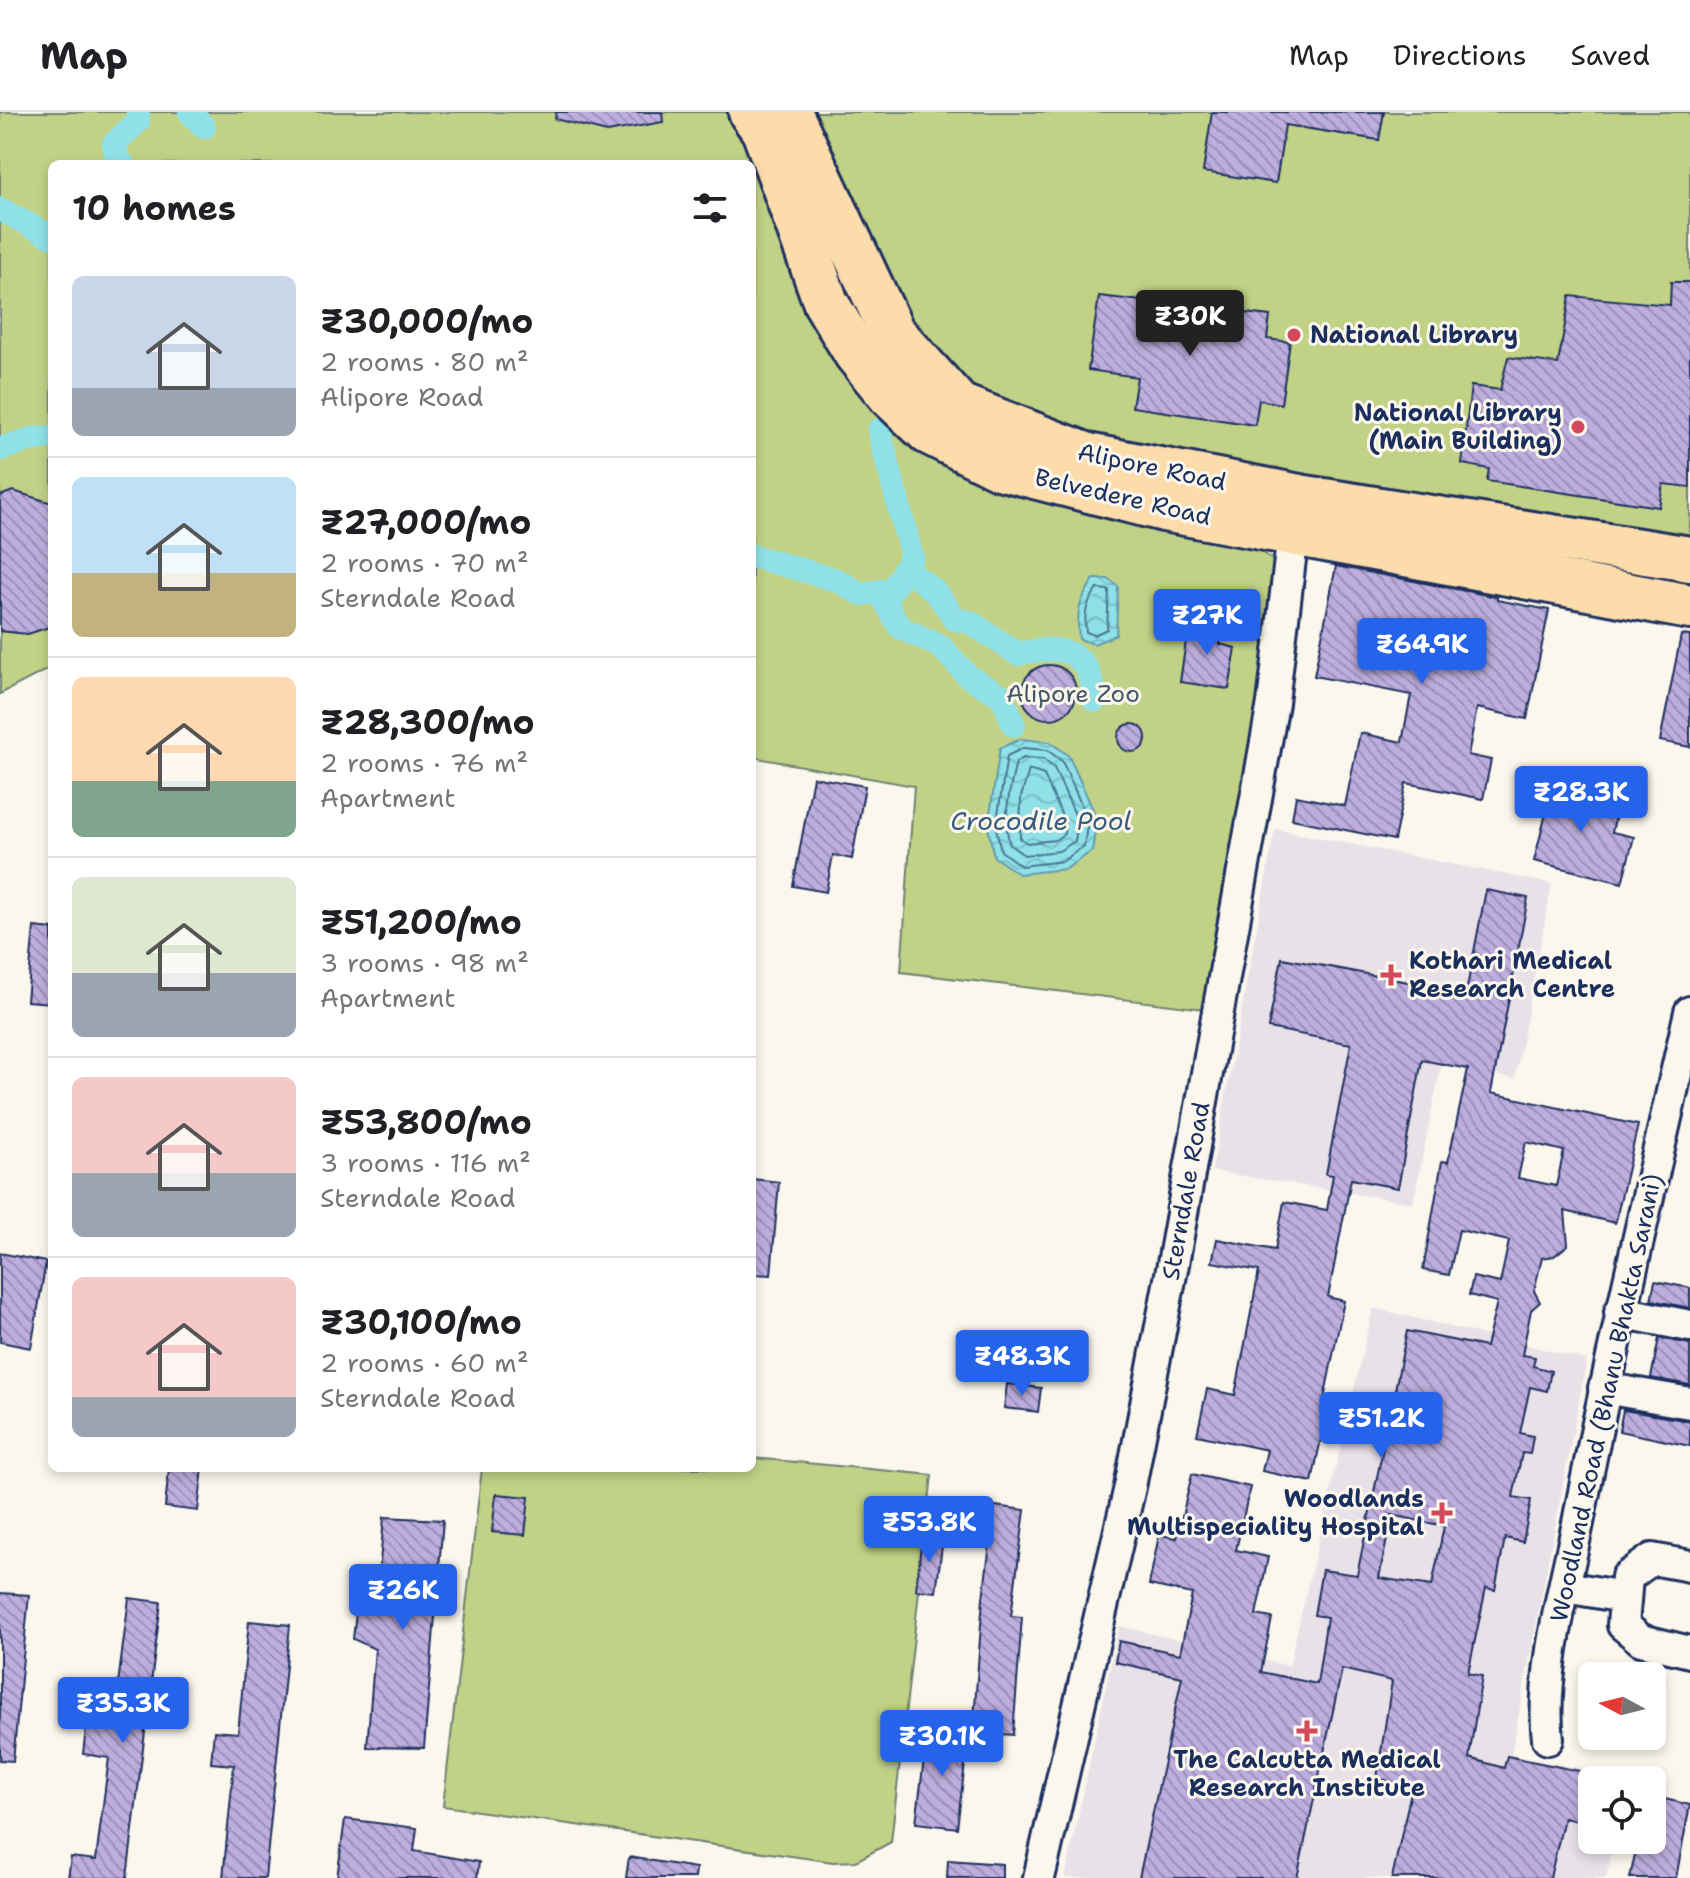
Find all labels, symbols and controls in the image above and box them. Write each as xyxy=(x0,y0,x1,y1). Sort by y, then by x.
text: Map xyxy=(40,30,128,81)
text: Map xyxy=(1289,36,1349,74)
text: Directions xyxy=(1393,36,1527,74)
text: Saved xyxy=(1571,36,1650,74)
text: 10 homes xyxy=(72,185,236,231)
icon: filters xyxy=(688,186,732,230)
pin: ₹30K xyxy=(1143,290,1237,358)
text: ₹30,000/mo xyxy=(320,298,533,344)
text: ₹30K xyxy=(1154,298,1226,333)
icon: home xyxy=(136,308,232,404)
place label: National Library xyxy=(1310,319,1518,351)
marker: National Library xyxy=(1285,326,1303,344)
text: 2 rooms · 80 m² xyxy=(320,344,529,379)
text: Alipore Road xyxy=(320,379,484,414)
place label: National Library (Main Building) xyxy=(1354,397,1562,457)
marker: National Library (Main Building) xyxy=(1569,418,1587,436)
street label: Alipore Road xyxy=(1075,436,1229,498)
street label: Belvedere Road xyxy=(1032,461,1214,533)
text: ₹27,000/mo xyxy=(320,499,531,545)
icon: home xyxy=(136,509,232,605)
text: 2 rooms · 70 m² xyxy=(320,545,529,580)
text: Sterndale Road xyxy=(320,580,515,615)
pin: ₹27K xyxy=(1160,589,1254,657)
text: ₹27K xyxy=(1171,597,1243,632)
pin: ₹64.9K xyxy=(1357,618,1487,686)
text: ₹64.9K xyxy=(1375,626,1469,661)
park label: Alipore Zoo xyxy=(1006,678,1140,710)
text: ₹28,300/mo xyxy=(320,699,535,745)
icon: home xyxy=(136,709,232,805)
text: 2 rooms · 76 m² xyxy=(320,745,528,780)
pin: ₹28.3K xyxy=(1516,766,1646,834)
text: ₹28.3K xyxy=(1533,774,1629,809)
text: Apartment xyxy=(320,780,456,815)
water label: Crocodile Pool xyxy=(950,803,1132,838)
text: ₹51,200/mo xyxy=(320,899,522,945)
icon: home xyxy=(136,909,232,1005)
text: 3 rooms · 98 m² xyxy=(320,945,529,980)
place label: Kothari Medical Research Centre xyxy=(1409,945,1615,1005)
marker: Kothari Medical Research Centre xyxy=(1380,964,1402,986)
text: Apartment xyxy=(320,980,456,1015)
text: ₹53,800/mo xyxy=(320,1099,532,1145)
street label: Sterndale Road xyxy=(1155,1099,1217,1283)
icon: home xyxy=(136,1109,232,1205)
text: 3 rooms · 116 m² xyxy=(320,1145,531,1180)
street label: Woodland Road (Bhanu Bhakta Sarani) xyxy=(1543,1171,1669,1625)
text: Sterndale Road xyxy=(320,1180,515,1215)
text: ₹30,100/mo xyxy=(320,1299,522,1345)
icon: home xyxy=(136,1309,232,1405)
pin: ₹48.3K xyxy=(957,1330,1087,1398)
text: ₹48.3K xyxy=(974,1338,1070,1373)
text: 2 rooms · 60 m² xyxy=(320,1345,529,1380)
text: Sterndale Road xyxy=(320,1380,515,1415)
pin: ₹51.2K xyxy=(1316,1392,1446,1460)
text: ₹51.2K xyxy=(1337,1400,1425,1435)
place label: Woodlands Multispeciality Hospital xyxy=(1127,1483,1424,1543)
pin: ₹53.8K xyxy=(864,1496,994,1564)
marker: Woodlands Multispeciality Hospital xyxy=(1431,1502,1453,1524)
text: ₹53.8K xyxy=(882,1504,976,1539)
pin: ₹26K xyxy=(356,1564,450,1632)
text: ₹26K xyxy=(367,1572,439,1607)
north arrow xyxy=(1578,1662,1666,1750)
map controls xyxy=(1578,1662,1666,1854)
pin: ₹35.3K xyxy=(58,1677,188,1745)
text: ₹35.3K xyxy=(76,1685,170,1720)
pin: ₹30.1K xyxy=(877,1710,1007,1778)
text: ₹30.1K xyxy=(898,1718,986,1753)
marker: The Calcutta Medical Research Institute xyxy=(1296,1720,1318,1742)
place label: The Calcutta Medical Research Institute xyxy=(1173,1744,1441,1804)
button: locate xyxy=(1578,1766,1666,1854)

